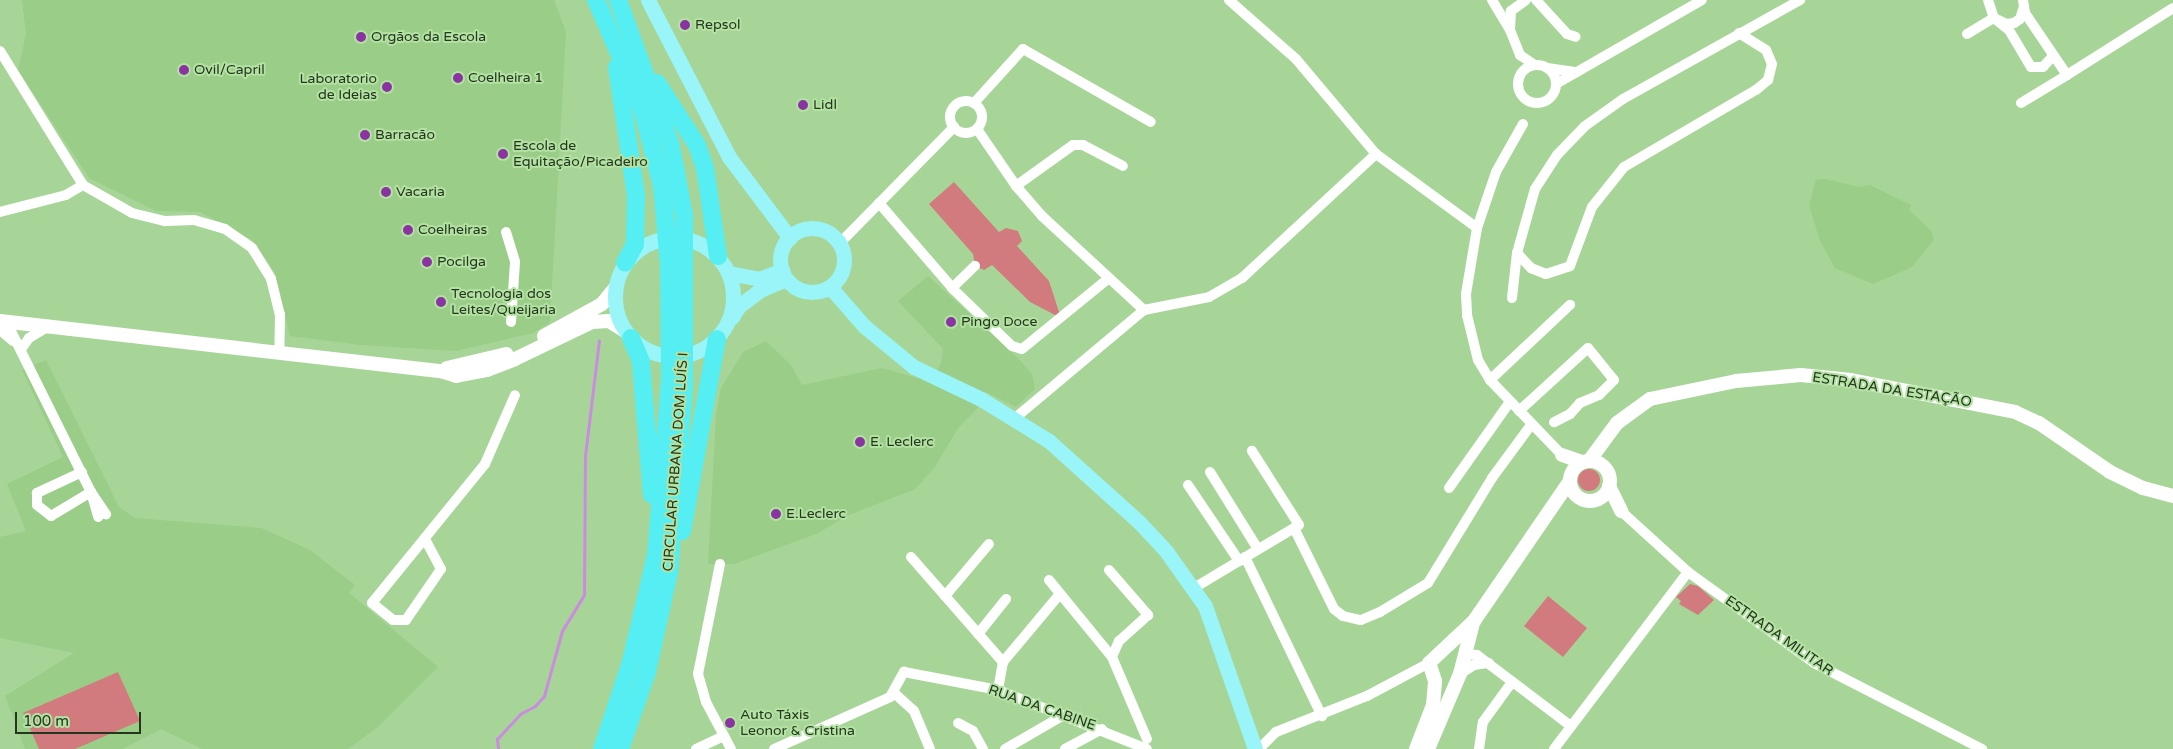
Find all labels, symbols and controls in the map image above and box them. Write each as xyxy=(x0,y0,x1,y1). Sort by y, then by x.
place label: Repsol xyxy=(695,17,740,33)
marker: Repsol xyxy=(679,19,691,31)
place label: Orgãos da Escola xyxy=(371,29,486,45)
marker: Orgãos da Escola xyxy=(355,31,367,43)
place label: Ovil/Capril xyxy=(194,62,265,78)
marker: Ovil/Capril xyxy=(178,64,190,76)
place label: Coelheira 1 xyxy=(468,70,543,86)
place label: Laboratorio de Ideias xyxy=(300,71,377,104)
marker: Coelheira 1 xyxy=(452,72,464,84)
marker: Laboratorio de Ideias xyxy=(381,81,393,93)
place label: Lidl xyxy=(813,97,837,113)
marker: Lidl xyxy=(797,99,809,111)
place label: Barracão xyxy=(375,127,435,143)
marker: Barracão xyxy=(359,129,371,141)
place label: Escola de Equitação/Picadeiro xyxy=(513,138,648,170)
marker: Escola de Equitação/Picadeiro xyxy=(497,148,509,160)
place label: Vacaria xyxy=(396,184,445,200)
marker: Vacaria xyxy=(380,186,392,198)
place label: Coelheiras xyxy=(418,222,487,238)
marker: Coelheiras xyxy=(402,224,414,236)
place label: Pocilga xyxy=(437,254,486,270)
marker: Pocilga xyxy=(421,256,433,268)
place label: Tecnologia dos Leites/Queijaria xyxy=(451,286,556,318)
marker: Tecnologia dos Leites/Queijaria xyxy=(435,296,447,308)
place label: Pingo Doce xyxy=(961,314,1037,330)
marker: Pingo Doce xyxy=(945,316,957,328)
street label: CIRCULAR URBANA DOM LUÍS I xyxy=(660,352,692,572)
street label: ESTRADA DA ESTAÇÃO xyxy=(1811,369,1973,411)
place label: E. Leclerc xyxy=(870,434,934,450)
marker: E. Leclerc xyxy=(854,436,866,448)
place label: E.Leclerc xyxy=(786,506,846,522)
marker: E.Leclerc xyxy=(770,508,782,520)
street label: ESTRADA MILITAR xyxy=(1722,592,1836,680)
street label: RUA DA CABINE xyxy=(986,682,1098,734)
scale bar xyxy=(18,702,144,734)
place label: Auto Táxis Leonor & Cristina xyxy=(740,707,855,740)
text: 100 m xyxy=(23,712,69,730)
marker: Auto Táxis Leonor & Cristina xyxy=(724,717,736,729)

